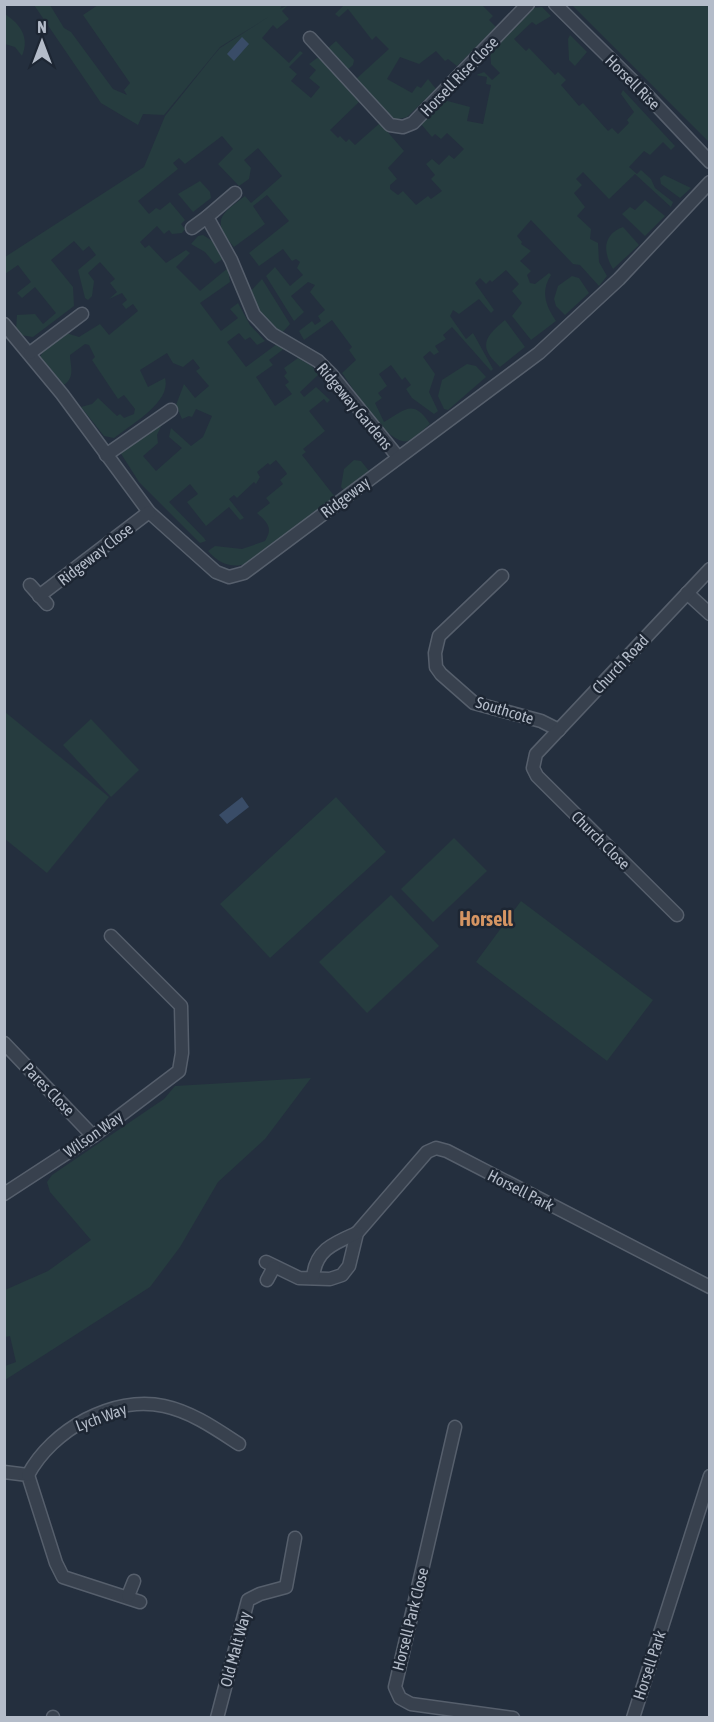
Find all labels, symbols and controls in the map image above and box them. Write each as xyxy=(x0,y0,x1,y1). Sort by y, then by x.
north arrow xyxy=(12,12,72,72)
text: N xyxy=(37,18,47,36)
street label: Horsell Rise Close xyxy=(417,32,501,120)
street label: Horsell Rise xyxy=(602,51,664,113)
street label: Ridgeway Gardens xyxy=(313,359,397,454)
street label: Ridgeway xyxy=(317,473,374,522)
street label: Ridgeway Close xyxy=(54,519,137,590)
street label: Church Road xyxy=(588,631,652,697)
street label: Southcote xyxy=(474,693,536,727)
street label: Church Close xyxy=(568,807,634,873)
district label: Horsell xyxy=(459,907,514,930)
street label: Pares Close xyxy=(19,1059,79,1119)
street label: Wilson Way xyxy=(60,1107,127,1162)
street label: Horsell Park xyxy=(485,1166,557,1214)
street label: Lych Way xyxy=(73,1399,130,1435)
street label: Horsell Park Close xyxy=(388,1566,432,1672)
street label: Old Malt Way xyxy=(216,1609,255,1689)
street label: Horsell Park xyxy=(629,1628,669,1702)

